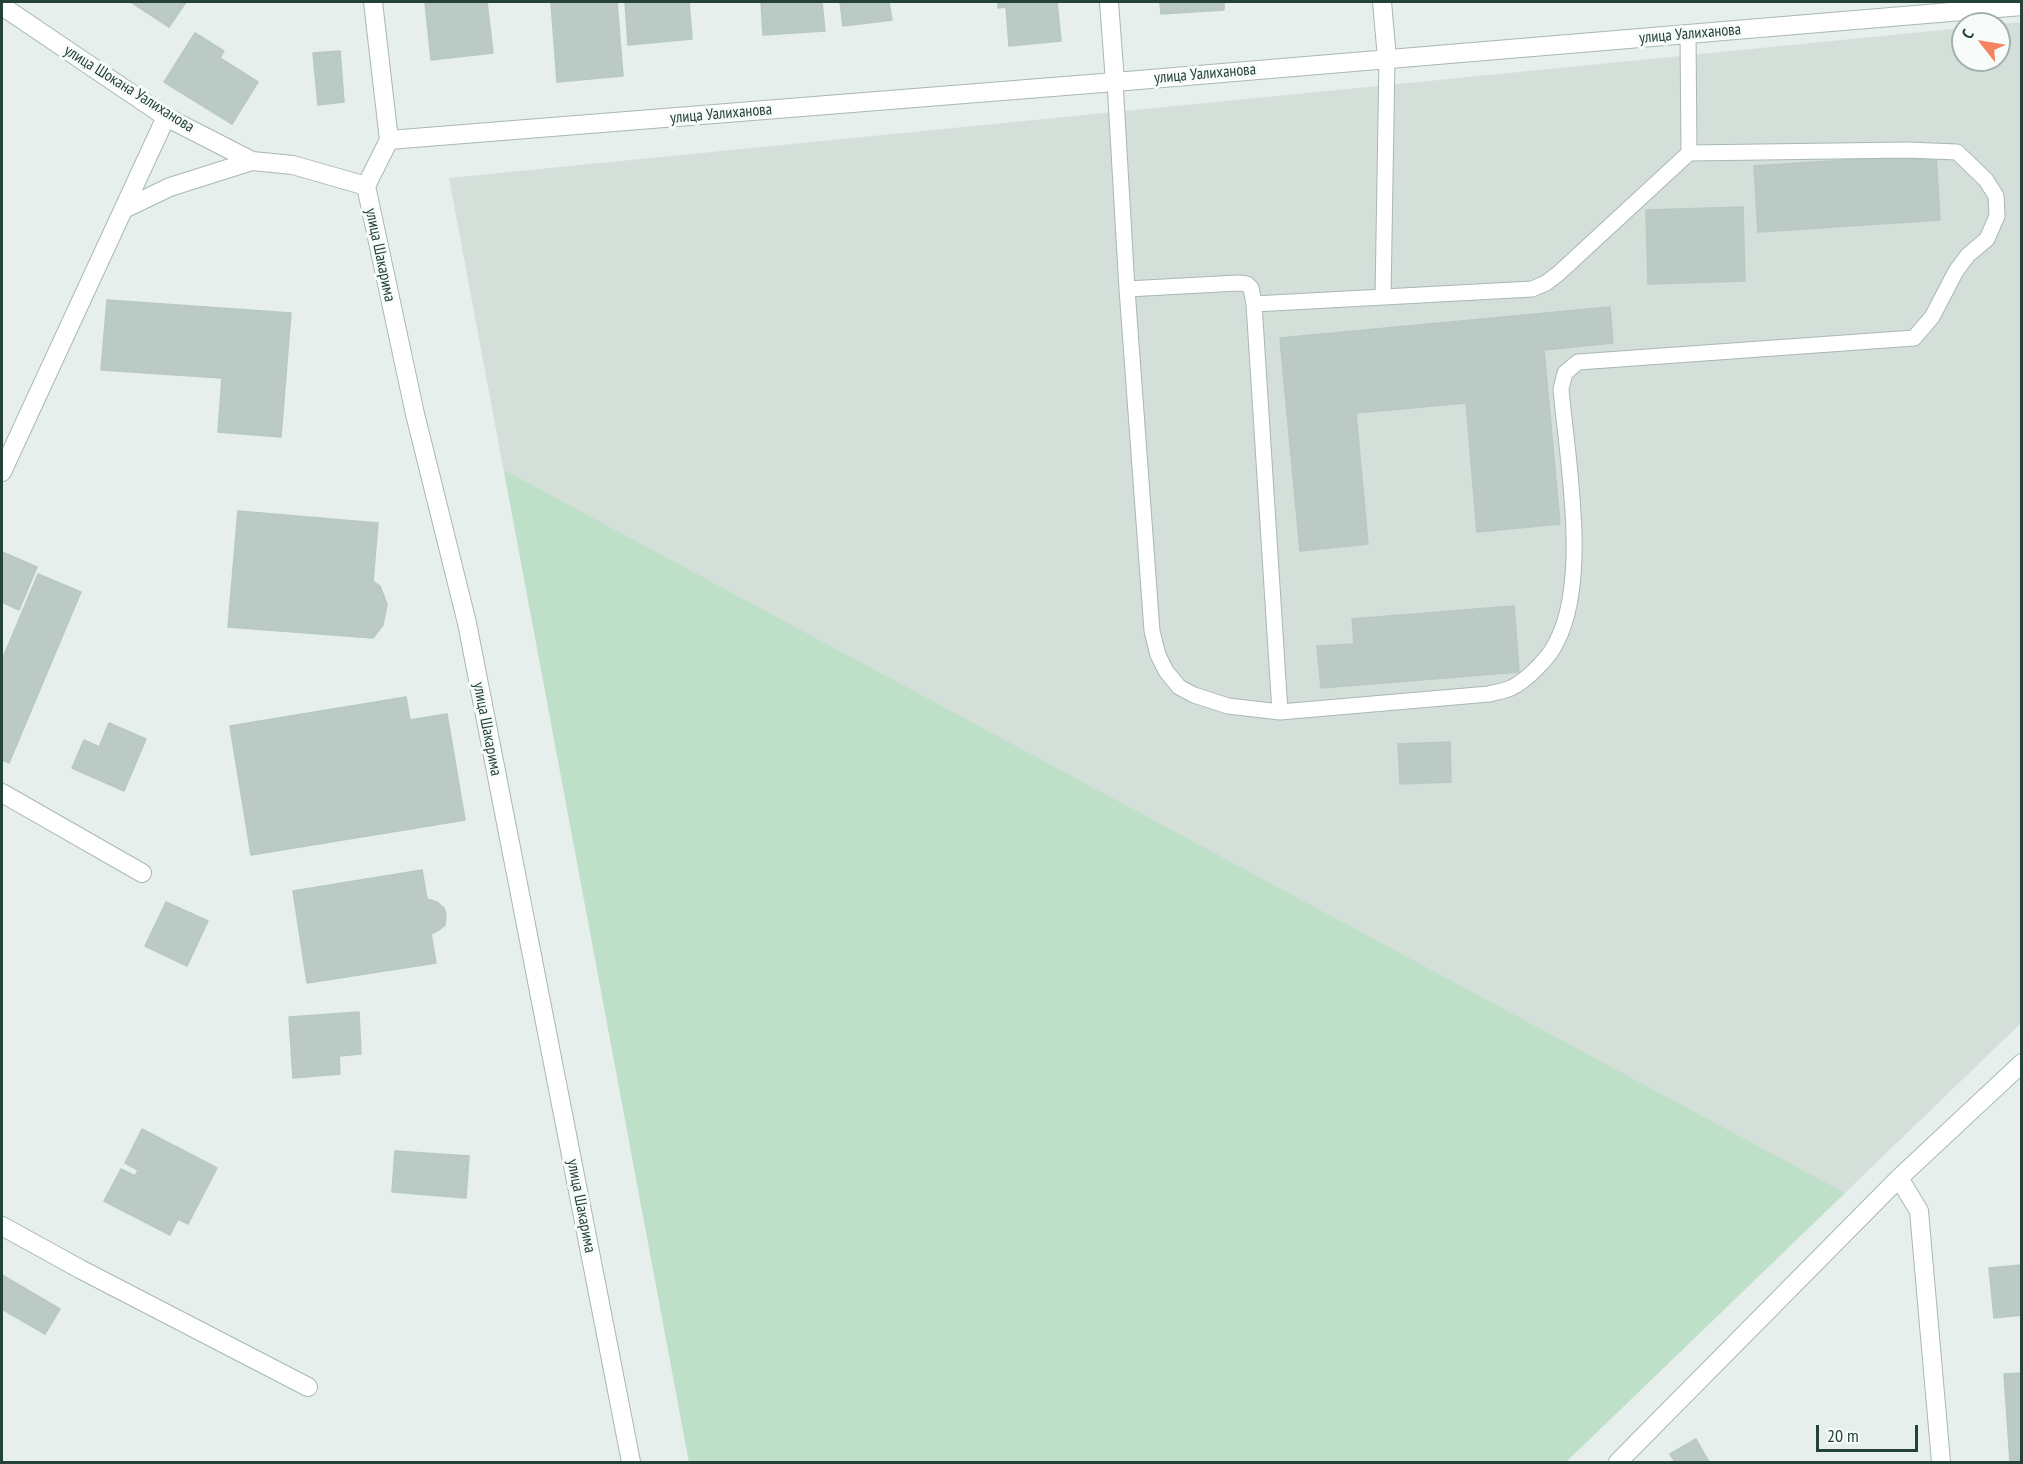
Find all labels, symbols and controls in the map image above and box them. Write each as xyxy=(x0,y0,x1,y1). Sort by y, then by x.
north arrow xyxy=(1951,12,2011,72)
street label: улица Уалиханова xyxy=(1638,20,1742,48)
text: С xyxy=(1957,25,1978,42)
street label: улица Шокана Уалиханова xyxy=(60,41,198,137)
street label: улица Уалиханова xyxy=(1153,60,1257,88)
street label: улица Уалиханова xyxy=(669,100,773,128)
street label: улица Шакарима xyxy=(361,206,399,304)
street label: улица Шакарима xyxy=(469,680,505,778)
street label: улица Шакарима xyxy=(563,1157,599,1255)
scale bar xyxy=(1819,1413,1921,1451)
text: 20 m xyxy=(1827,1424,1859,1447)

